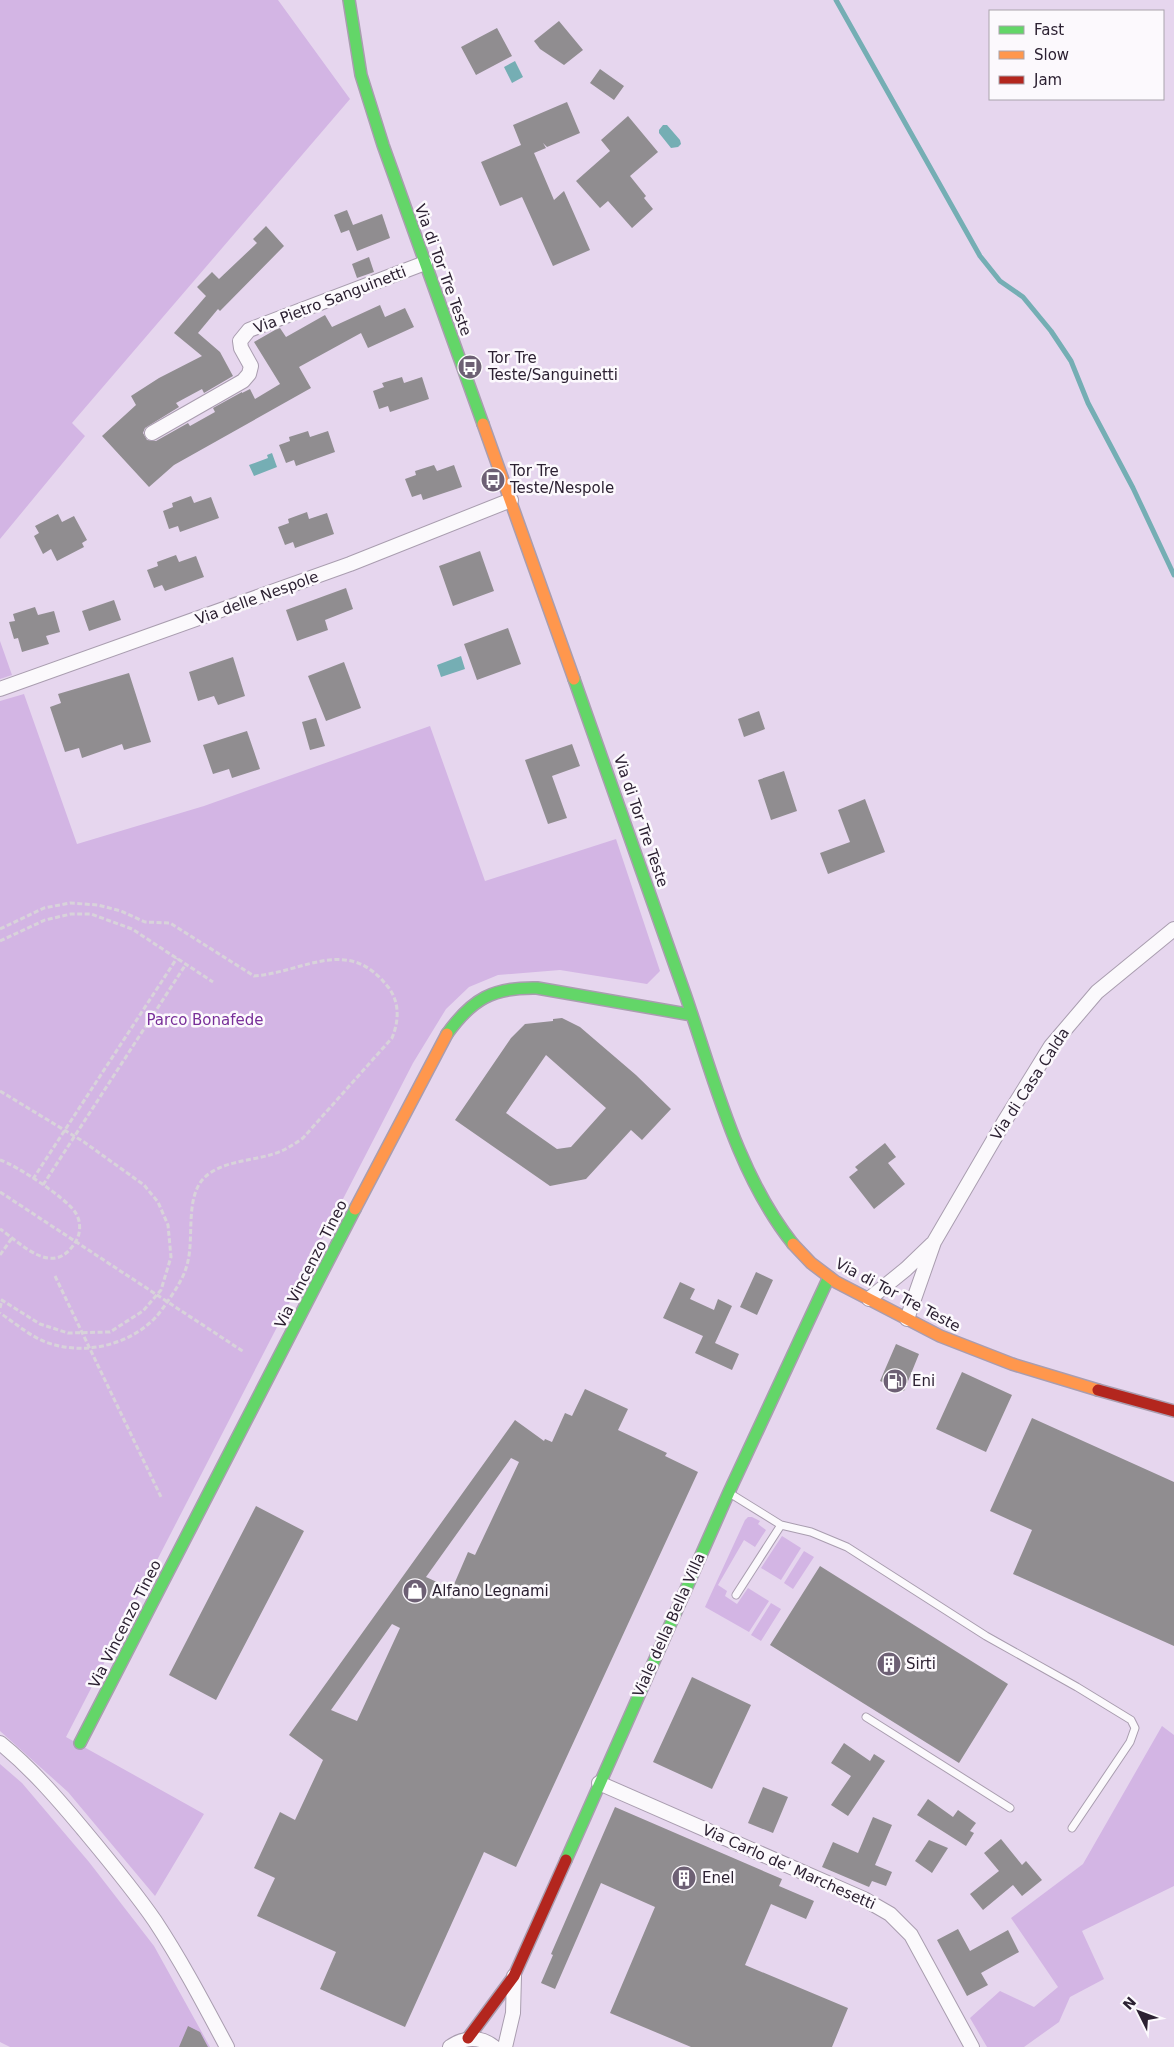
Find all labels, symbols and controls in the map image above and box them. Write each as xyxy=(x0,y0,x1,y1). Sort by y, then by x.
legend xyxy=(989,10,1164,100)
text: Fast xyxy=(1034,21,1064,39)
text: Slow xyxy=(1034,46,1069,64)
text: Jam xyxy=(1033,71,1062,89)
street label: Via di Tor Tre Teste xyxy=(411,202,475,338)
street label: Via Pietro Sanguinetti xyxy=(251,263,409,337)
place label: Tor Tre Teste/Sanguinetti xyxy=(487,349,618,384)
bus stop icon: Tor Tre Teste/Sanguinetti xyxy=(457,354,483,380)
place label: Tor Tre Teste/Nespole xyxy=(509,462,614,497)
bus stop icon: Tor Tre Teste/Nespole xyxy=(480,467,506,493)
street label: Via delle Nespole xyxy=(193,567,321,629)
street label: Via di Tor Tre Teste xyxy=(610,752,672,890)
park label: Parco Bonafede xyxy=(146,1011,264,1029)
street label: Via di Casa Calda xyxy=(987,1024,1073,1144)
street label: Via Vincenzo Tineo xyxy=(271,1197,351,1331)
street label: Via di Tor Tre Teste xyxy=(832,1254,964,1336)
fuel station icon: Eni xyxy=(882,1368,908,1394)
place label: Eni xyxy=(912,1372,935,1390)
street label: Viale della Bella Villa xyxy=(629,1550,709,1700)
street label: Via Vincenzo Tineo xyxy=(85,1557,165,1691)
shop icon: Alfano Legnami xyxy=(402,1578,428,1604)
place label: Alfano Legnami xyxy=(432,1582,549,1600)
building icon: Sirti xyxy=(876,1651,902,1677)
place label: Sirti xyxy=(906,1655,936,1673)
street label: Via Carlo de' Marchesetti xyxy=(700,1821,878,1913)
building icon: Enel xyxy=(671,1865,697,1891)
place label: Enel xyxy=(702,1869,734,1887)
north arrow xyxy=(1114,1987,1164,2037)
text: N xyxy=(1119,1994,1139,2013)

